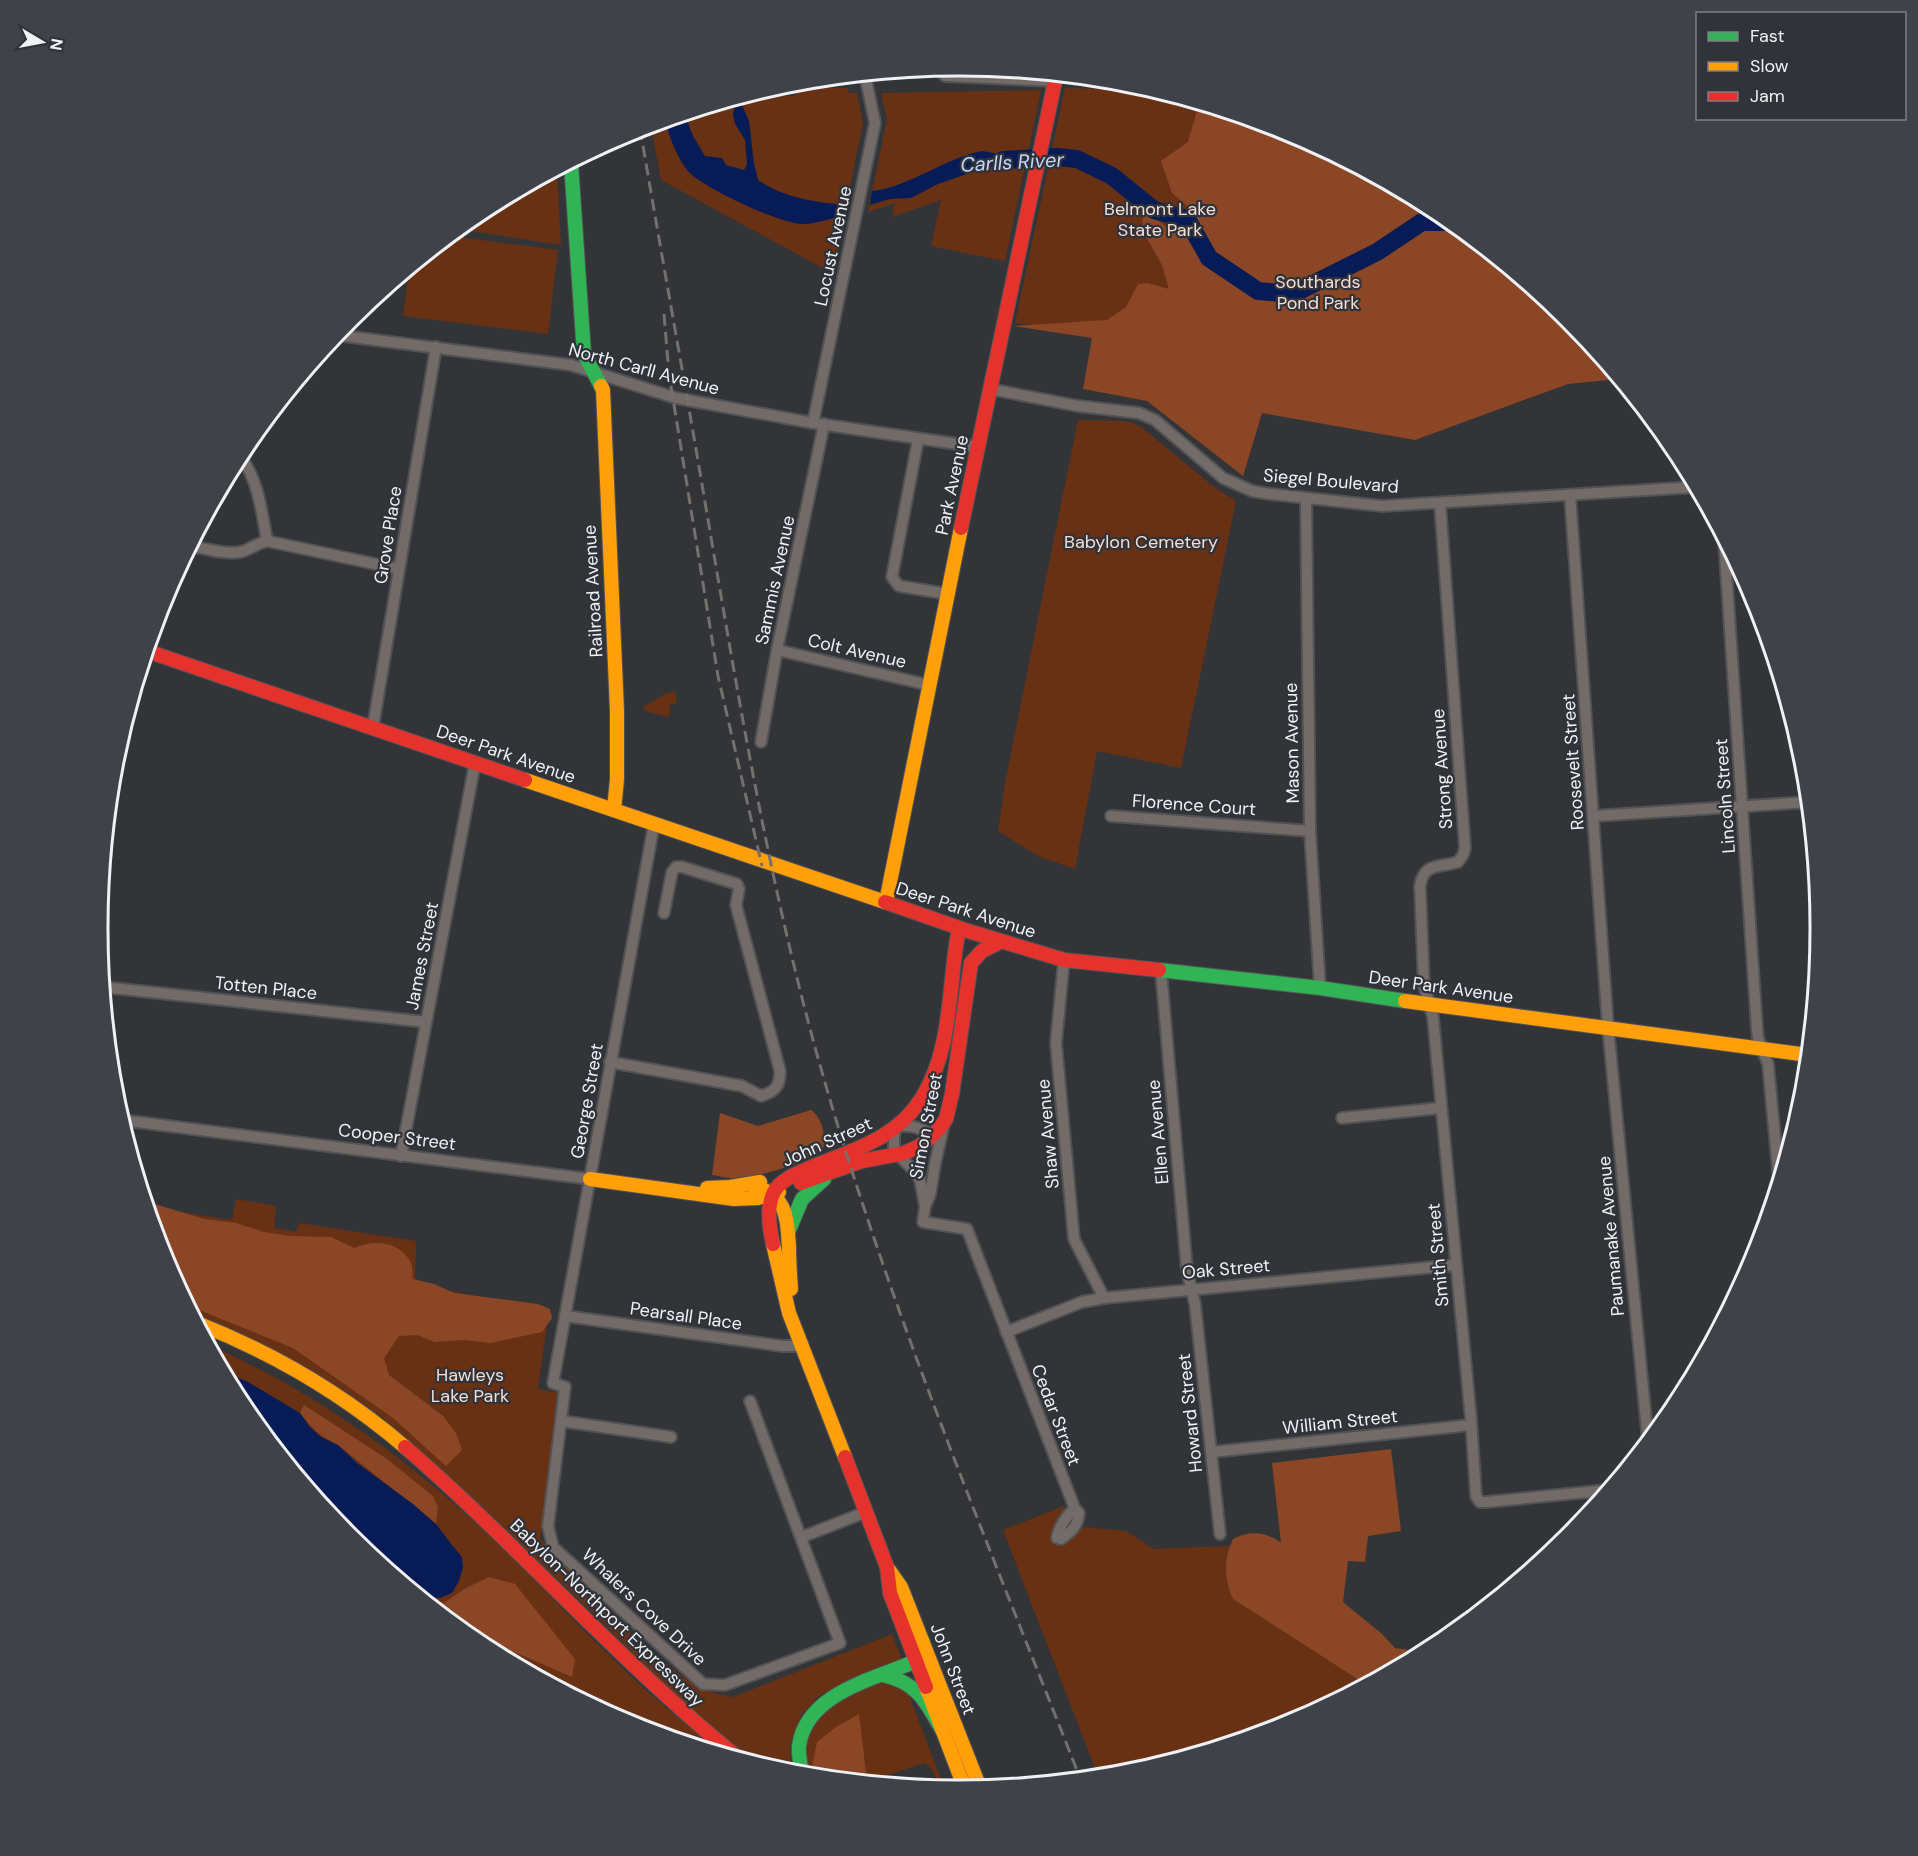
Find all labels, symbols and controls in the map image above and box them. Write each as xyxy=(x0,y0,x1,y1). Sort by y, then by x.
north arrow xyxy=(12,12,72,72)
legend xyxy=(1696,12,1906,120)
text: Fast xyxy=(1750,24,1785,48)
text: N xyxy=(45,37,68,52)
text: Slow xyxy=(1750,54,1789,78)
text: Jam xyxy=(1750,84,1785,108)
water label: Carlls River xyxy=(960,146,1065,178)
street label: Locust Avenue xyxy=(809,184,857,308)
park label: Belmont Lake State Park xyxy=(1104,197,1216,242)
park label: Southards Pond Park xyxy=(1275,270,1361,315)
street label: North Carll Avenue xyxy=(566,337,722,401)
street label: Park Avenue xyxy=(930,433,974,537)
street label: Siegel Boulevard xyxy=(1262,463,1400,499)
street label: Grove Place xyxy=(368,484,408,586)
street label: Sammis Avenue xyxy=(750,513,800,647)
street label: Railroad Avenue xyxy=(578,524,608,658)
park label: Babylon Cemetery xyxy=(1064,530,1218,554)
street label: Colt Avenue xyxy=(805,628,909,674)
street label: Mason Avenue xyxy=(1279,682,1305,804)
street label: Roosevelt Street xyxy=(1556,693,1590,831)
street label: Strong Avenue xyxy=(1426,708,1458,830)
street label: Deer Park Avenue xyxy=(433,719,579,789)
street label: Lincoln Street xyxy=(1709,738,1741,854)
street label: Florence Court xyxy=(1131,789,1257,821)
street label: Deer Park Avenue xyxy=(893,876,1039,944)
street label: James Street xyxy=(400,900,444,1012)
street label: Deer Park Avenue xyxy=(1367,965,1515,1009)
street label: Totten Place xyxy=(214,971,318,1005)
street label: George Street xyxy=(565,1041,609,1161)
street label: Simon Street xyxy=(904,1071,948,1181)
street label: Shaw Avenue xyxy=(1031,1078,1065,1190)
street label: Ellen Avenue xyxy=(1141,1079,1175,1185)
street label: John Street xyxy=(778,1111,876,1173)
street label: Cooper Street xyxy=(337,1118,457,1156)
street label: Paumanake Avenue xyxy=(1592,1155,1630,1317)
street label: Smith Street xyxy=(1422,1202,1454,1308)
street label: Oak Street xyxy=(1181,1253,1271,1285)
street label: Pearsall Place xyxy=(628,1296,744,1336)
street label: Howard Street xyxy=(1172,1352,1208,1474)
street label: Cedar Street xyxy=(1026,1361,1086,1469)
park label: Hawleys Lake Park xyxy=(431,1363,509,1408)
street label: William Street xyxy=(1281,1404,1399,1440)
street label: Babylon-Northport Expressway xyxy=(505,1514,709,1712)
street label: Whalers Cove Drive xyxy=(577,1543,711,1671)
street label: John Street xyxy=(925,1620,981,1718)

